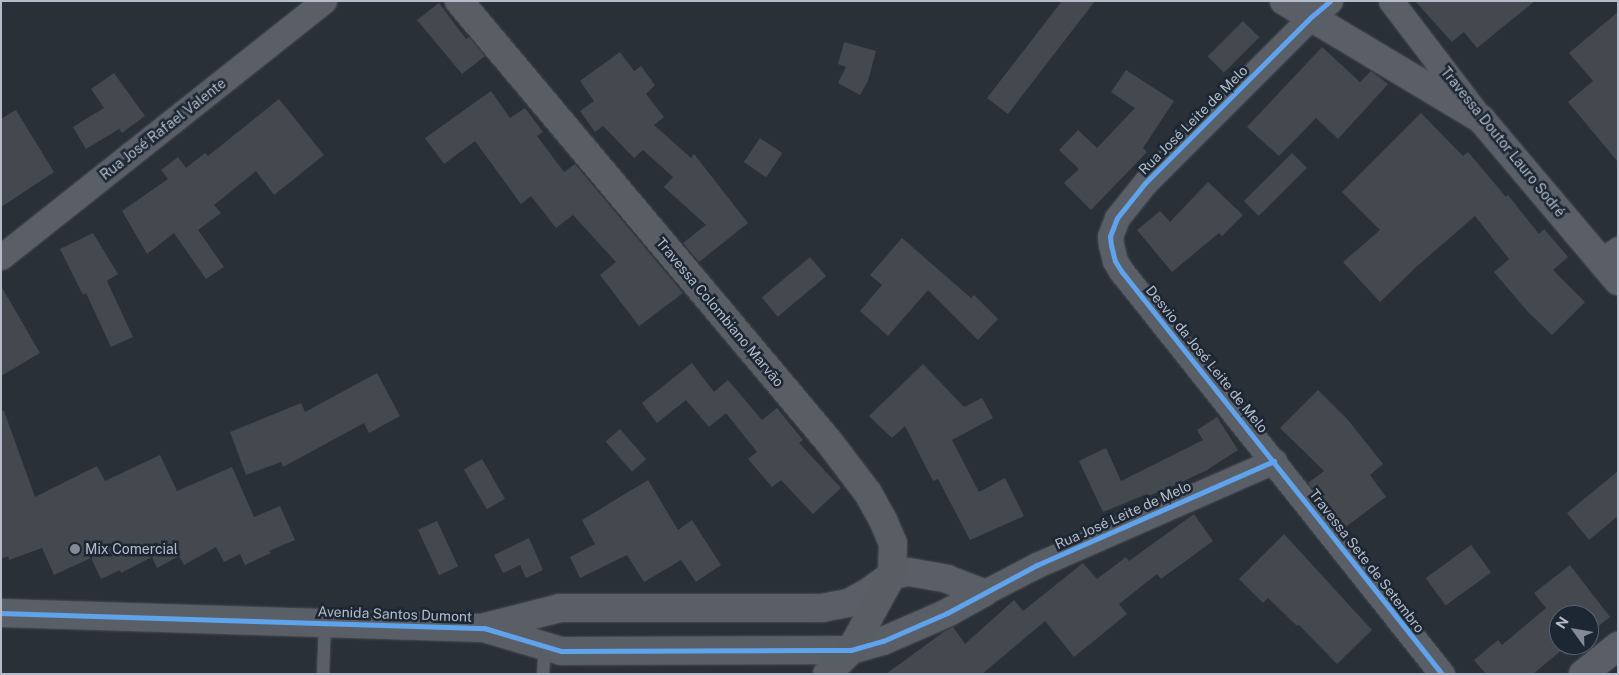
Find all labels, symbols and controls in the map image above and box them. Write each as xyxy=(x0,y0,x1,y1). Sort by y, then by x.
street label: Rua José Leite de Melo xyxy=(1135,62,1251,178)
street label: Travessa Doutor Lauro Sodré xyxy=(1437,64,1569,220)
street label: Rua José Rafael Valente xyxy=(97,75,229,183)
street label: Travessa Colombiano Marvão xyxy=(653,234,787,390)
street label: Desvio da José Leite de Melo xyxy=(1142,282,1272,436)
street label: Rua José Leite de Melo xyxy=(1052,477,1194,553)
street label: Travessa Sete de Setembro xyxy=(1306,486,1428,636)
place label: Mix Comercial xyxy=(85,541,178,557)
marker: Mix Comercial xyxy=(69,543,81,555)
street label: Avenida Santos Dumont xyxy=(317,603,473,625)
north arrow xyxy=(1549,605,1599,655)
text: N xyxy=(1552,614,1572,631)

